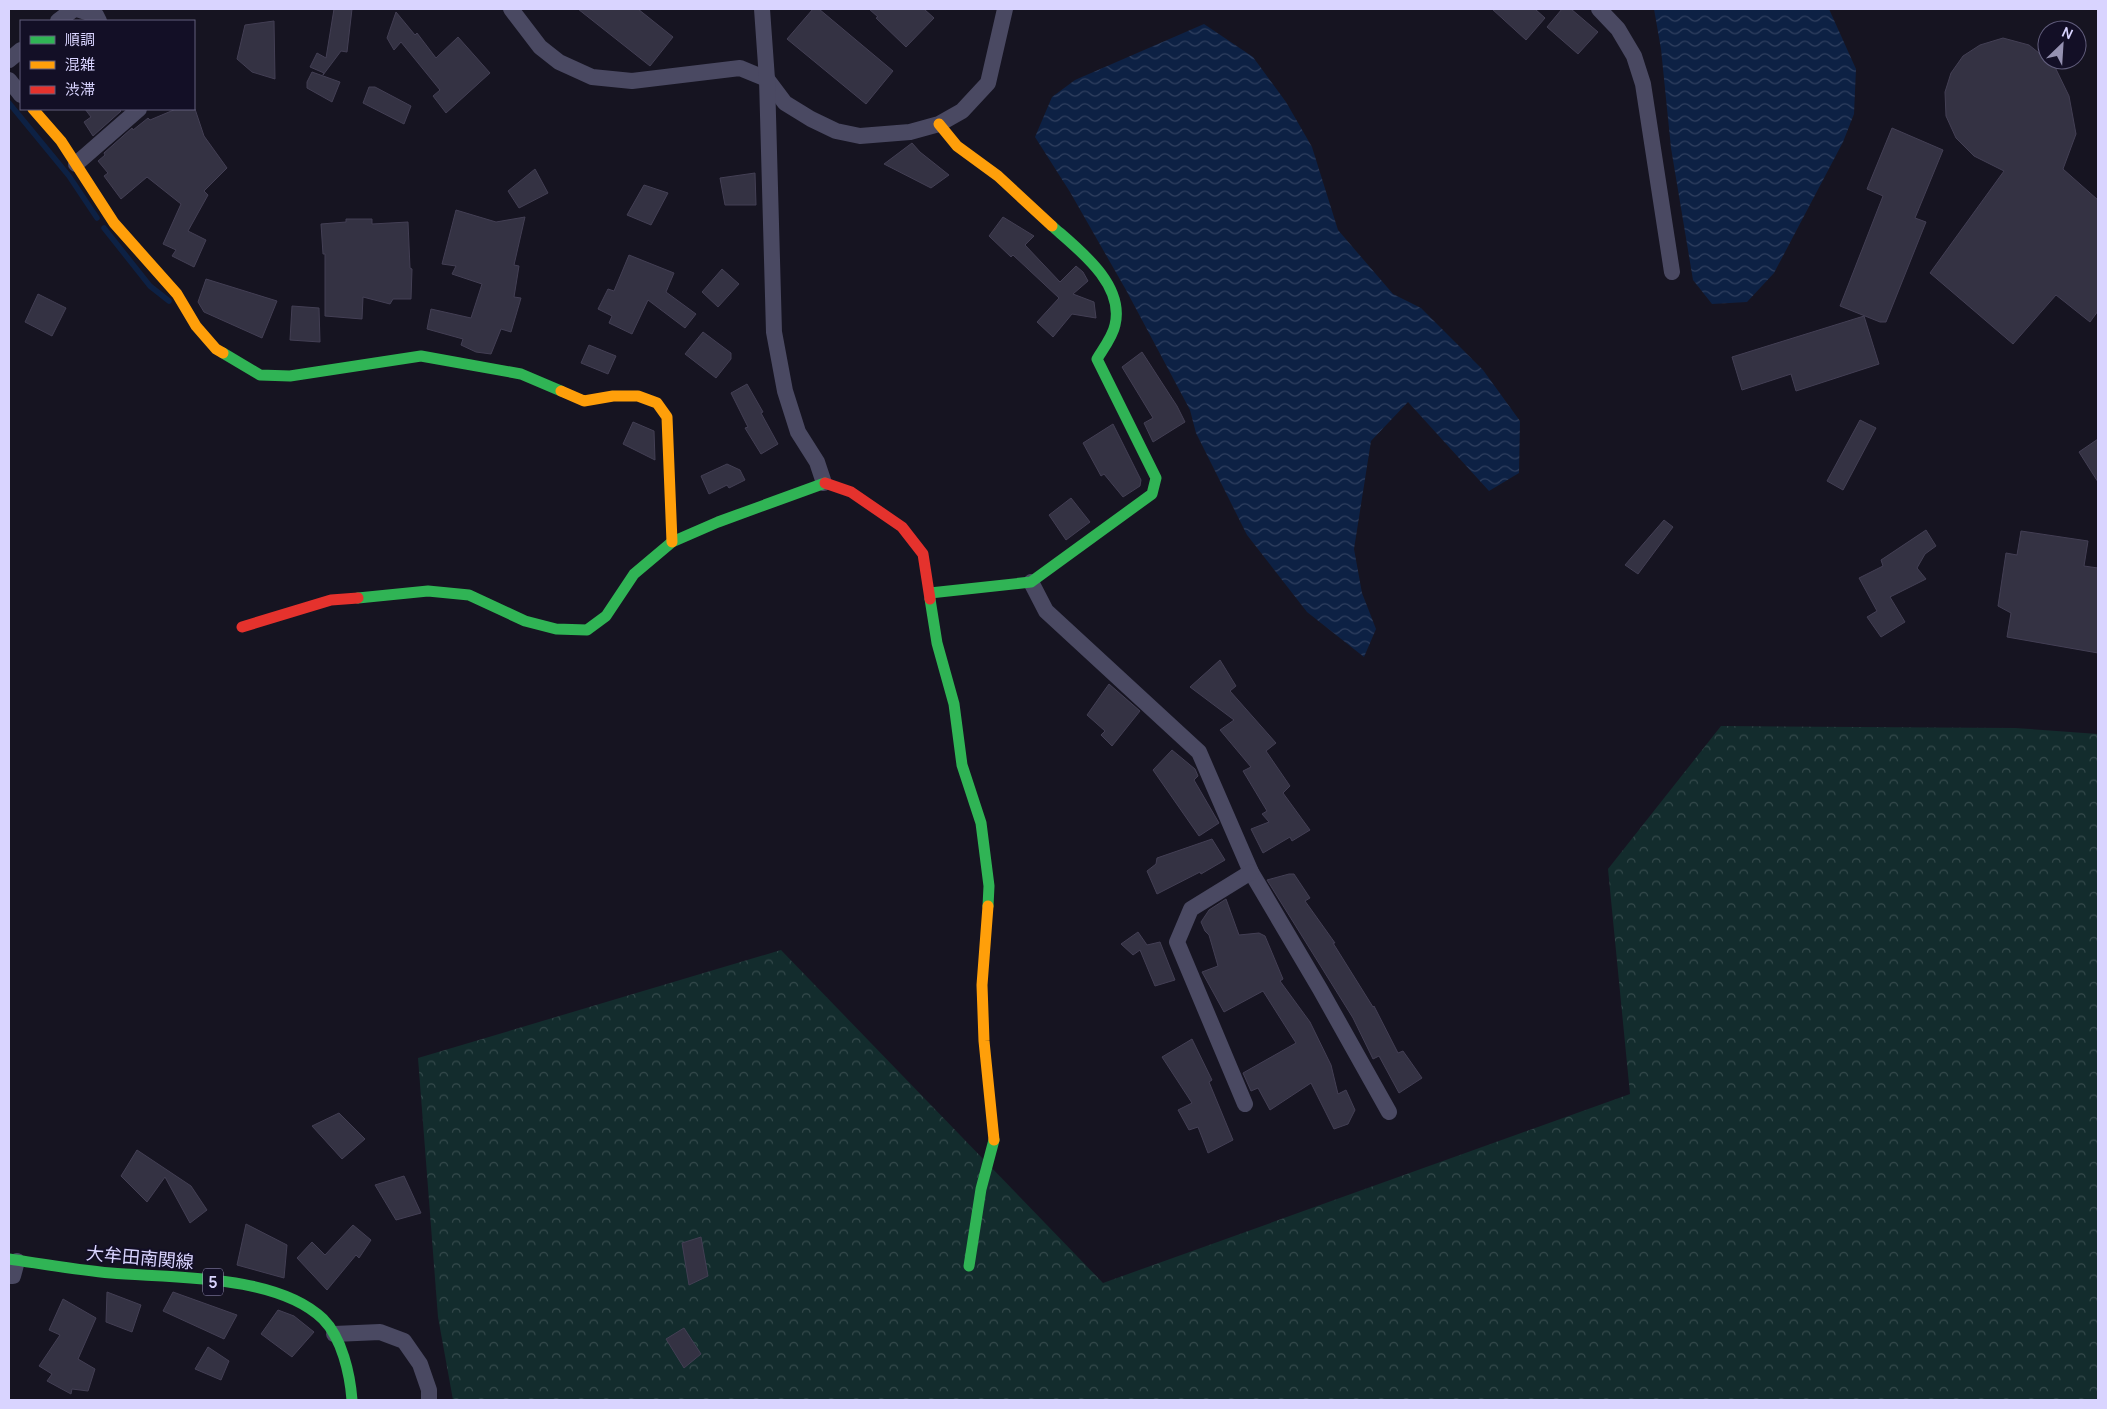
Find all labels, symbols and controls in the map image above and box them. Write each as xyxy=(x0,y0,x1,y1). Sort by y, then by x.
legend xyxy=(20,20,195,110)
north arrow xyxy=(2037,20,2087,70)
text: N xyxy=(2059,22,2076,44)
text: 順調 xyxy=(65,29,95,50)
text: 混雑 xyxy=(65,54,95,75)
text: 渋滞 xyxy=(65,79,95,100)
street label: 大牟田南関線 xyxy=(85,1240,195,1274)
road number: 5 xyxy=(203,1268,223,1295)

